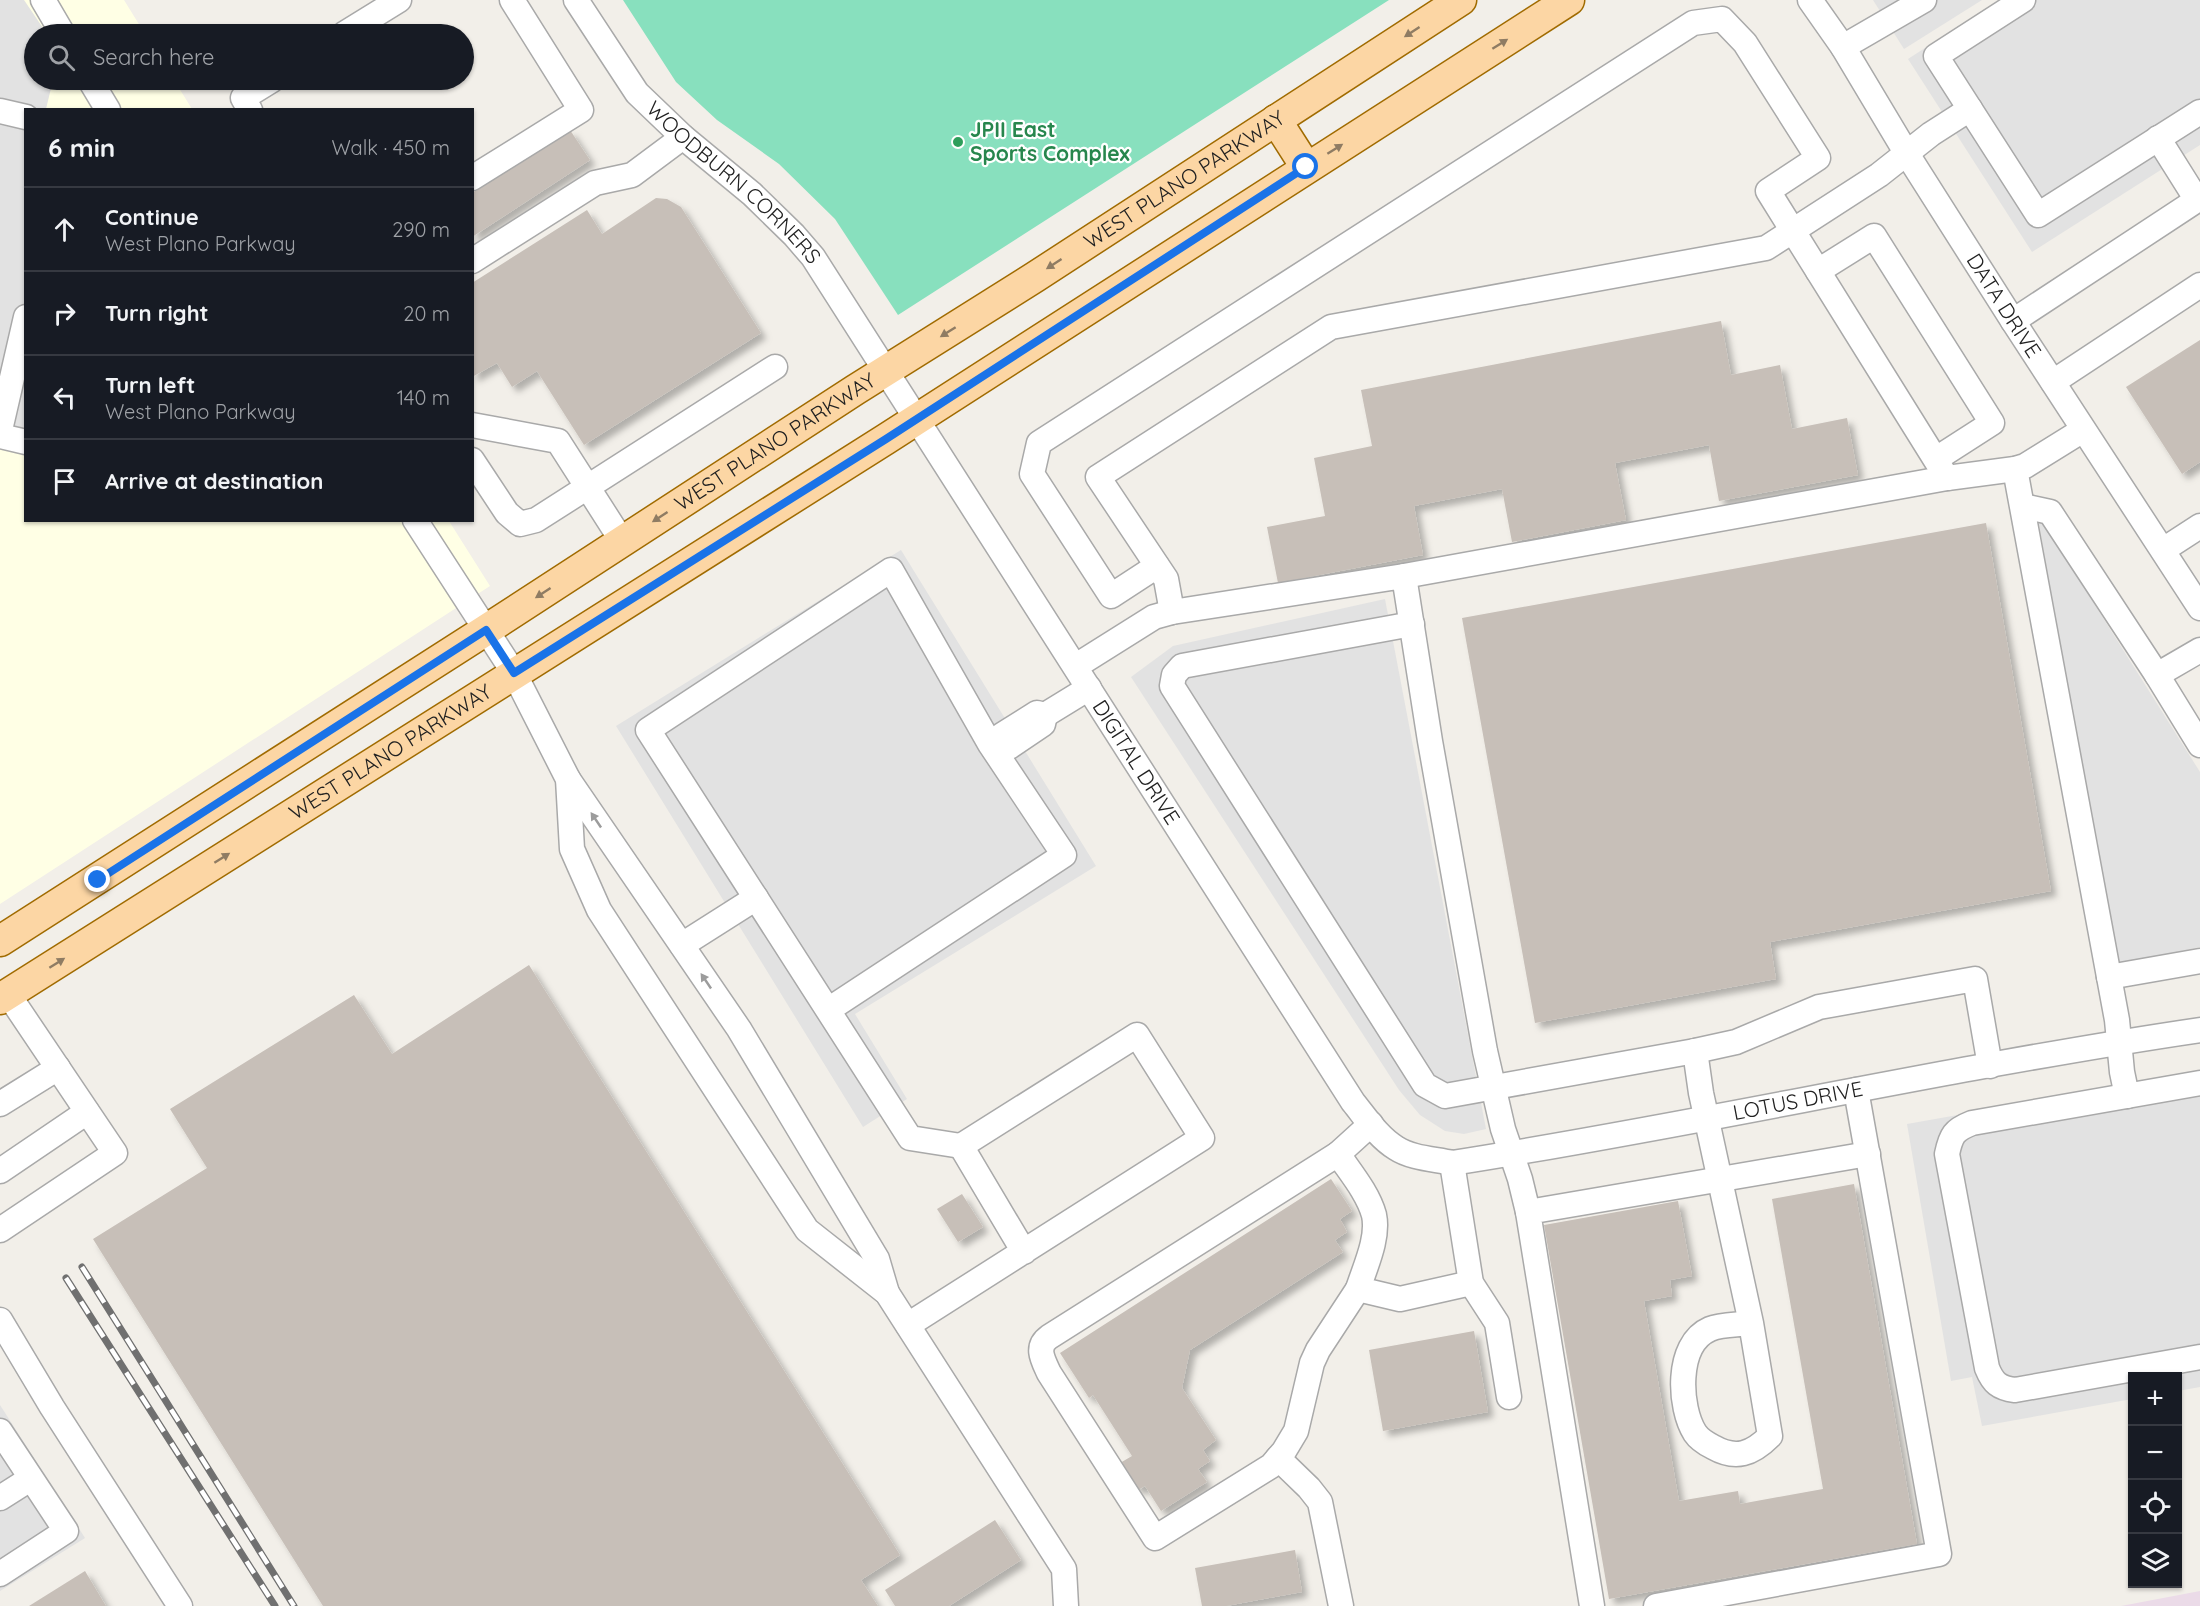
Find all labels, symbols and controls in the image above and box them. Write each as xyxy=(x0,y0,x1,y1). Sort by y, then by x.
search box xyxy=(24,24,474,90)
one-way arrow xyxy=(1404,26,1420,38)
one-way arrow xyxy=(1491,39,1508,50)
icon: search xyxy=(45,41,78,74)
text: Search here xyxy=(93,43,214,71)
street label: WOODBURN CORNERS xyxy=(641,95,827,269)
street label: WEST PLANO PARKWAY xyxy=(1079,104,1290,254)
place label: JPII East Sports Complex xyxy=(970,116,1130,166)
text: 6 min xyxy=(48,131,115,164)
text: Walk · 450 m xyxy=(331,135,450,160)
marker: JPII East Sports Complex xyxy=(951,135,965,149)
one-way arrow xyxy=(1327,143,1343,154)
route start xyxy=(1292,153,1318,179)
text: Continue xyxy=(105,203,199,231)
icon: ahead xyxy=(48,213,81,246)
text: 290 m xyxy=(392,217,450,242)
text: West Plano Parkway xyxy=(105,231,296,256)
street label: DATA DRIVE xyxy=(1961,248,2047,362)
one-way arrow xyxy=(1047,258,1063,270)
icon: right xyxy=(48,297,81,330)
text: Turn right xyxy=(105,299,209,327)
text: 20 m xyxy=(403,301,450,326)
one-way arrow xyxy=(940,326,956,337)
street label: WEST PLANO PARKWAY xyxy=(669,366,880,516)
text: Turn left xyxy=(105,371,195,399)
icon: left xyxy=(48,381,81,414)
text: 140 m xyxy=(397,385,450,410)
text: West Plano Parkway xyxy=(105,399,296,424)
icon: arrive xyxy=(48,465,81,498)
text: Arrive at destination xyxy=(105,467,323,495)
one-way arrow xyxy=(651,511,668,522)
one-way arrow xyxy=(535,588,551,599)
street label: WEST PLANO PARKWAY xyxy=(284,678,496,825)
street label: DIGITAL DRIVE xyxy=(1087,695,1186,829)
one-way arrow xyxy=(590,812,602,828)
one-way arrow xyxy=(214,853,230,864)
route end xyxy=(84,866,110,892)
one-way arrow xyxy=(49,957,66,968)
one-way arrow xyxy=(700,973,712,989)
street label: LOTUS DRIVE xyxy=(1730,1075,1865,1125)
map controls xyxy=(2128,1372,2182,1588)
button: + xyxy=(2128,1372,2182,1426)
button: − xyxy=(2128,1426,2182,1480)
button: locate xyxy=(2128,1480,2182,1534)
button: layers xyxy=(2128,1534,2182,1588)

